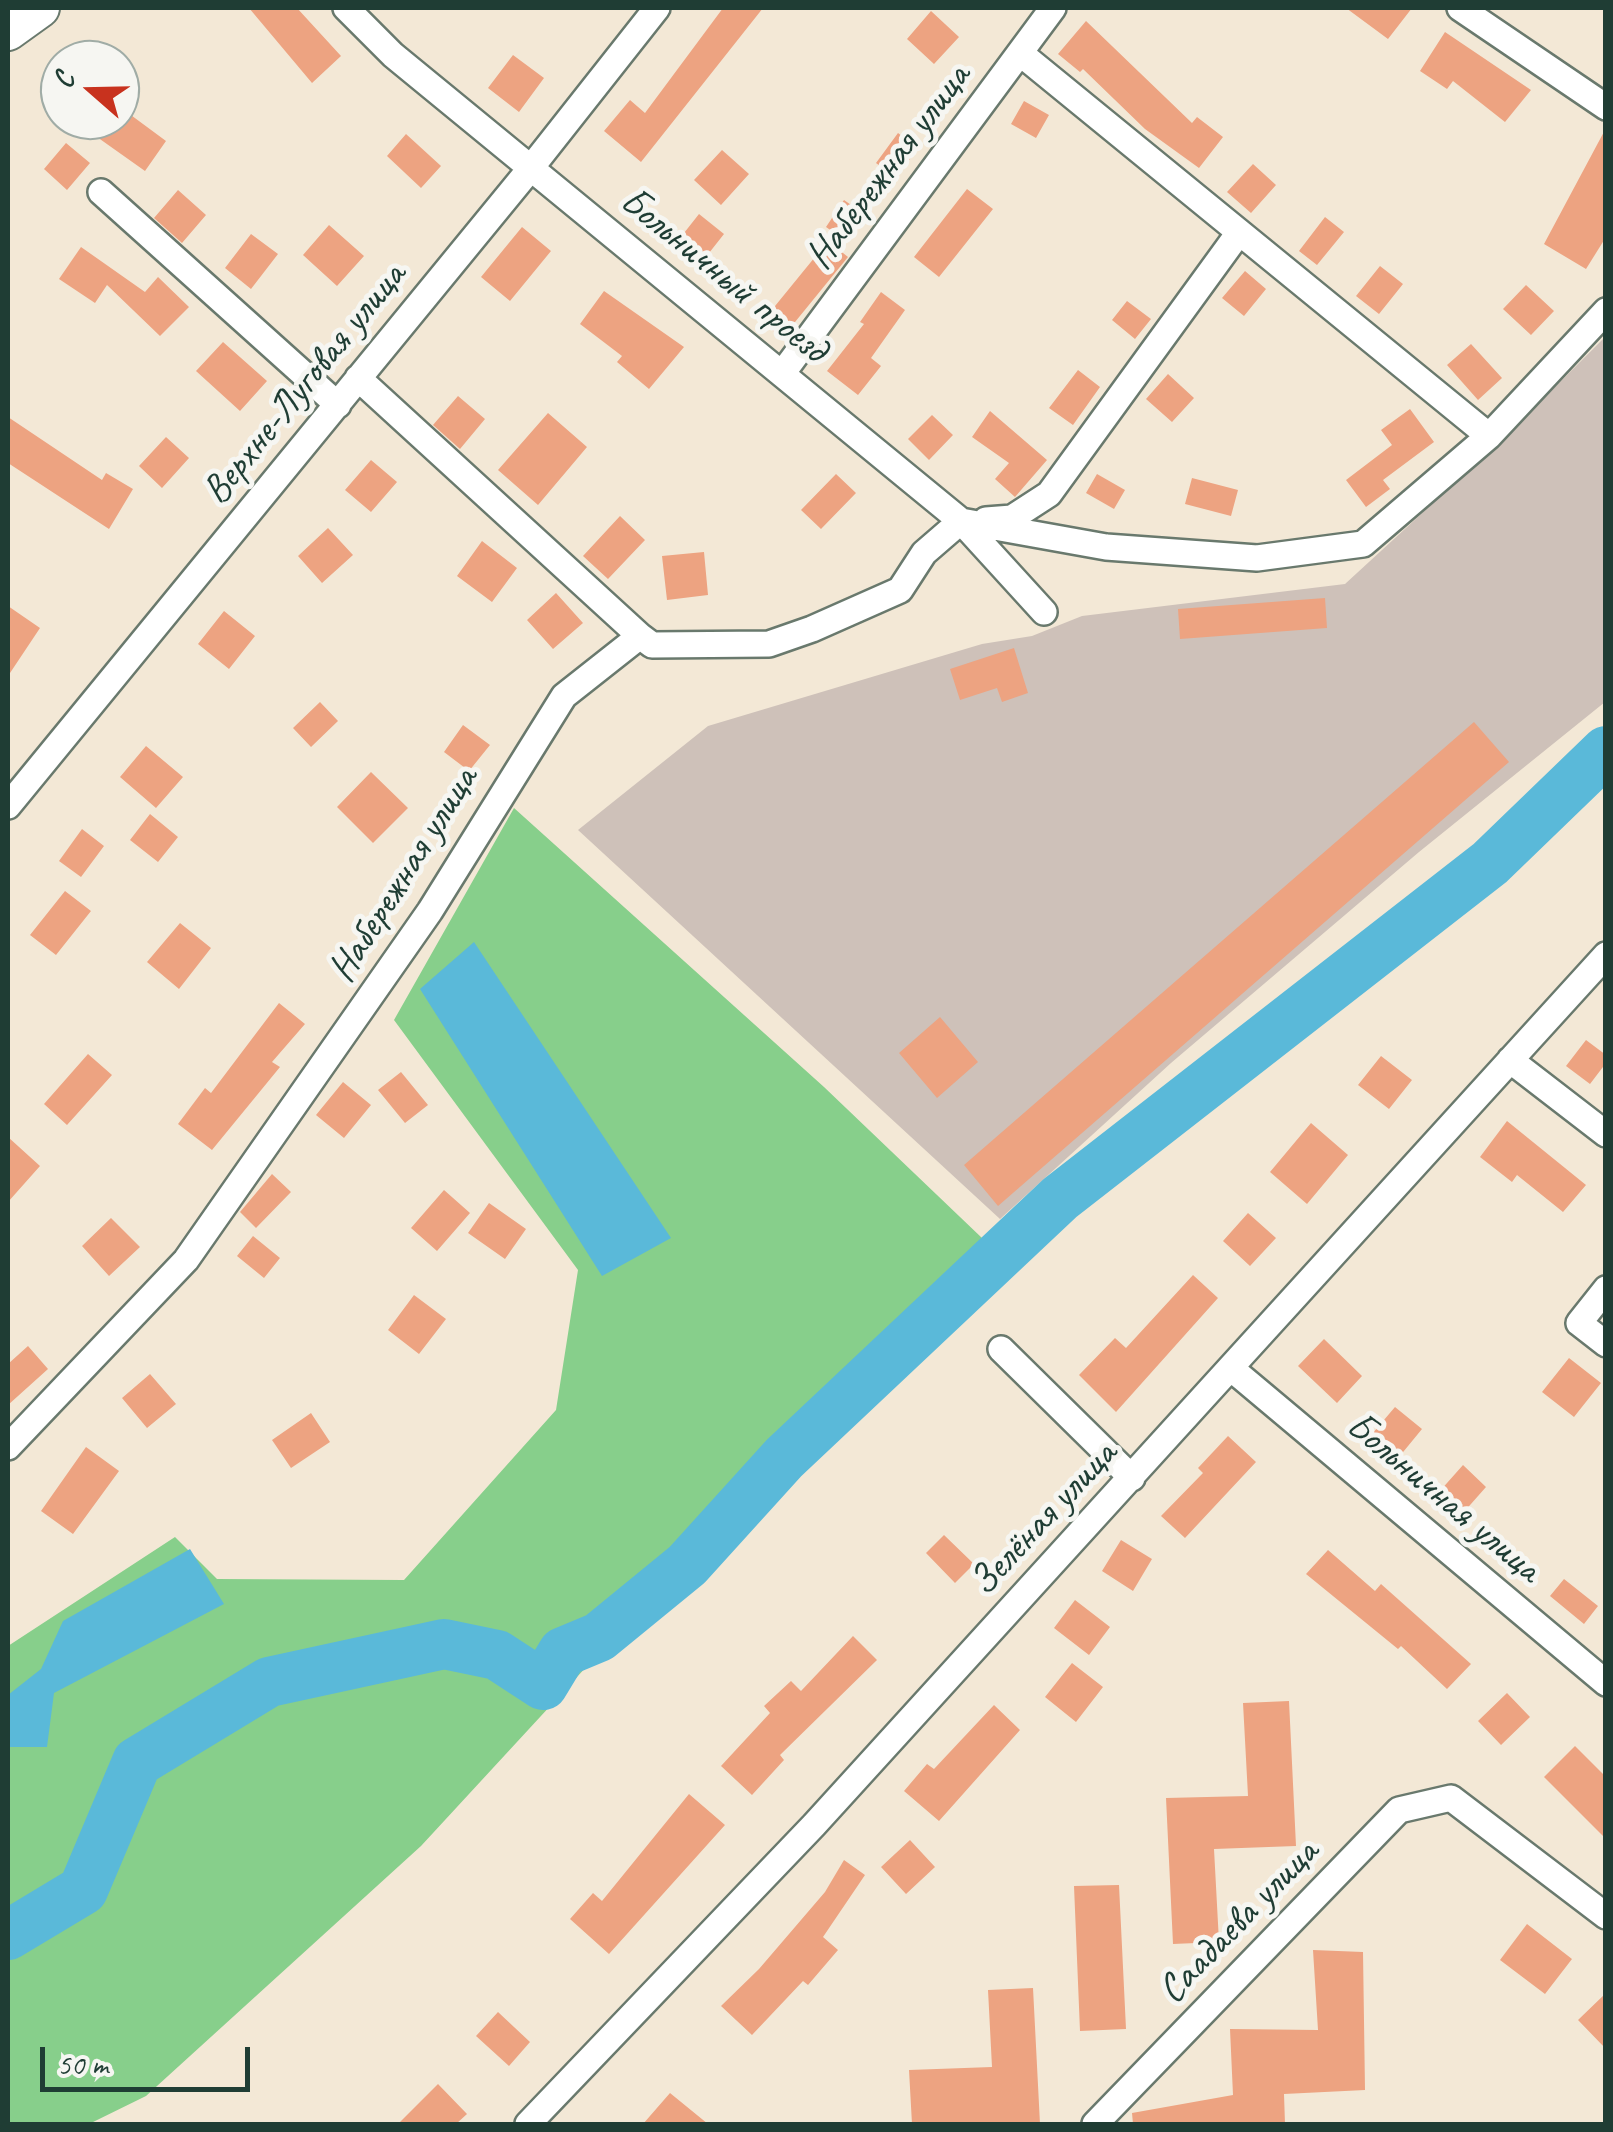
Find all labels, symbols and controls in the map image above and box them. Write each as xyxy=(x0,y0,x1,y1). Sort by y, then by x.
north arrow xyxy=(40,40,140,140)
street label: Набережная улица xyxy=(796,55,982,279)
text: С xyxy=(44,68,82,93)
street label: Больничный проезд xyxy=(610,178,836,374)
street label: Верхне-Луговая улица xyxy=(193,253,417,515)
street label: Набережная улица xyxy=(319,759,489,991)
street label: Больничная улица xyxy=(1336,1403,1550,1593)
street label: Зелёная улица xyxy=(960,1432,1128,1606)
street label: Саадаева улица xyxy=(1149,1830,1329,2014)
scale bar xyxy=(45,2027,255,2089)
text: 50 m xyxy=(57,2045,108,2083)

